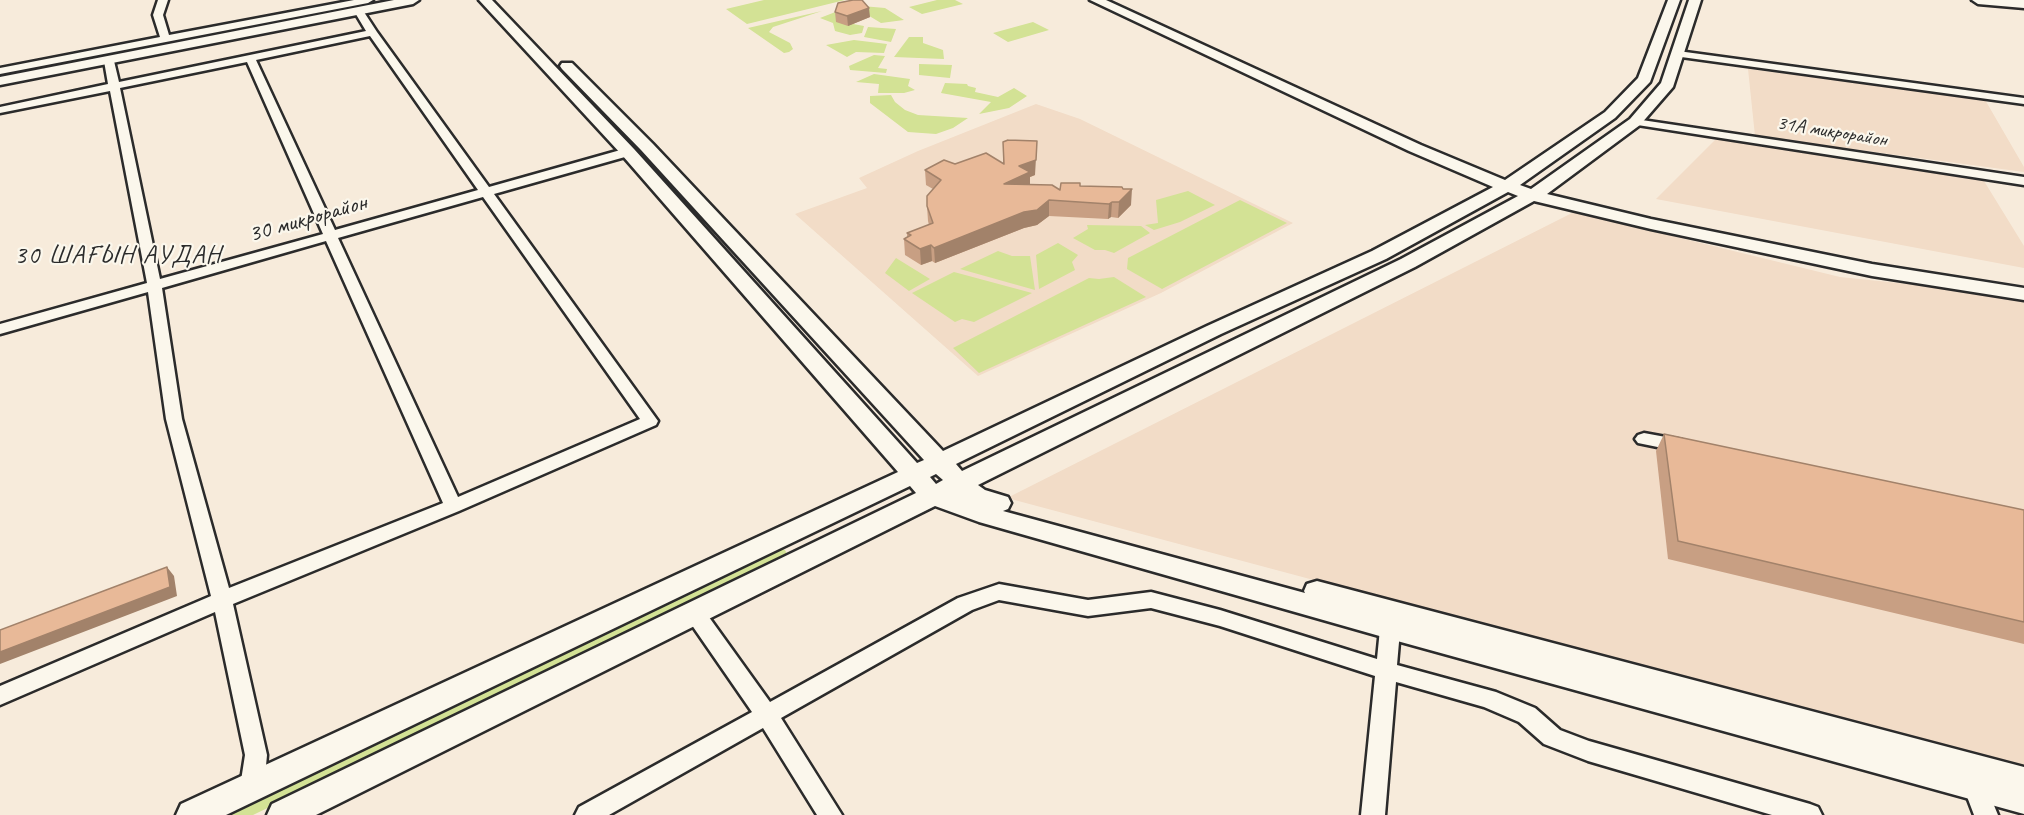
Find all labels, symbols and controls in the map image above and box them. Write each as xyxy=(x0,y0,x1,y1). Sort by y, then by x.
street label: 31А микрорайон xyxy=(1775,111,1889,153)
street label: 30 микрорайон xyxy=(246,188,370,250)
district label: 30 ШАҒЫН АУДАН xyxy=(14,240,222,272)

